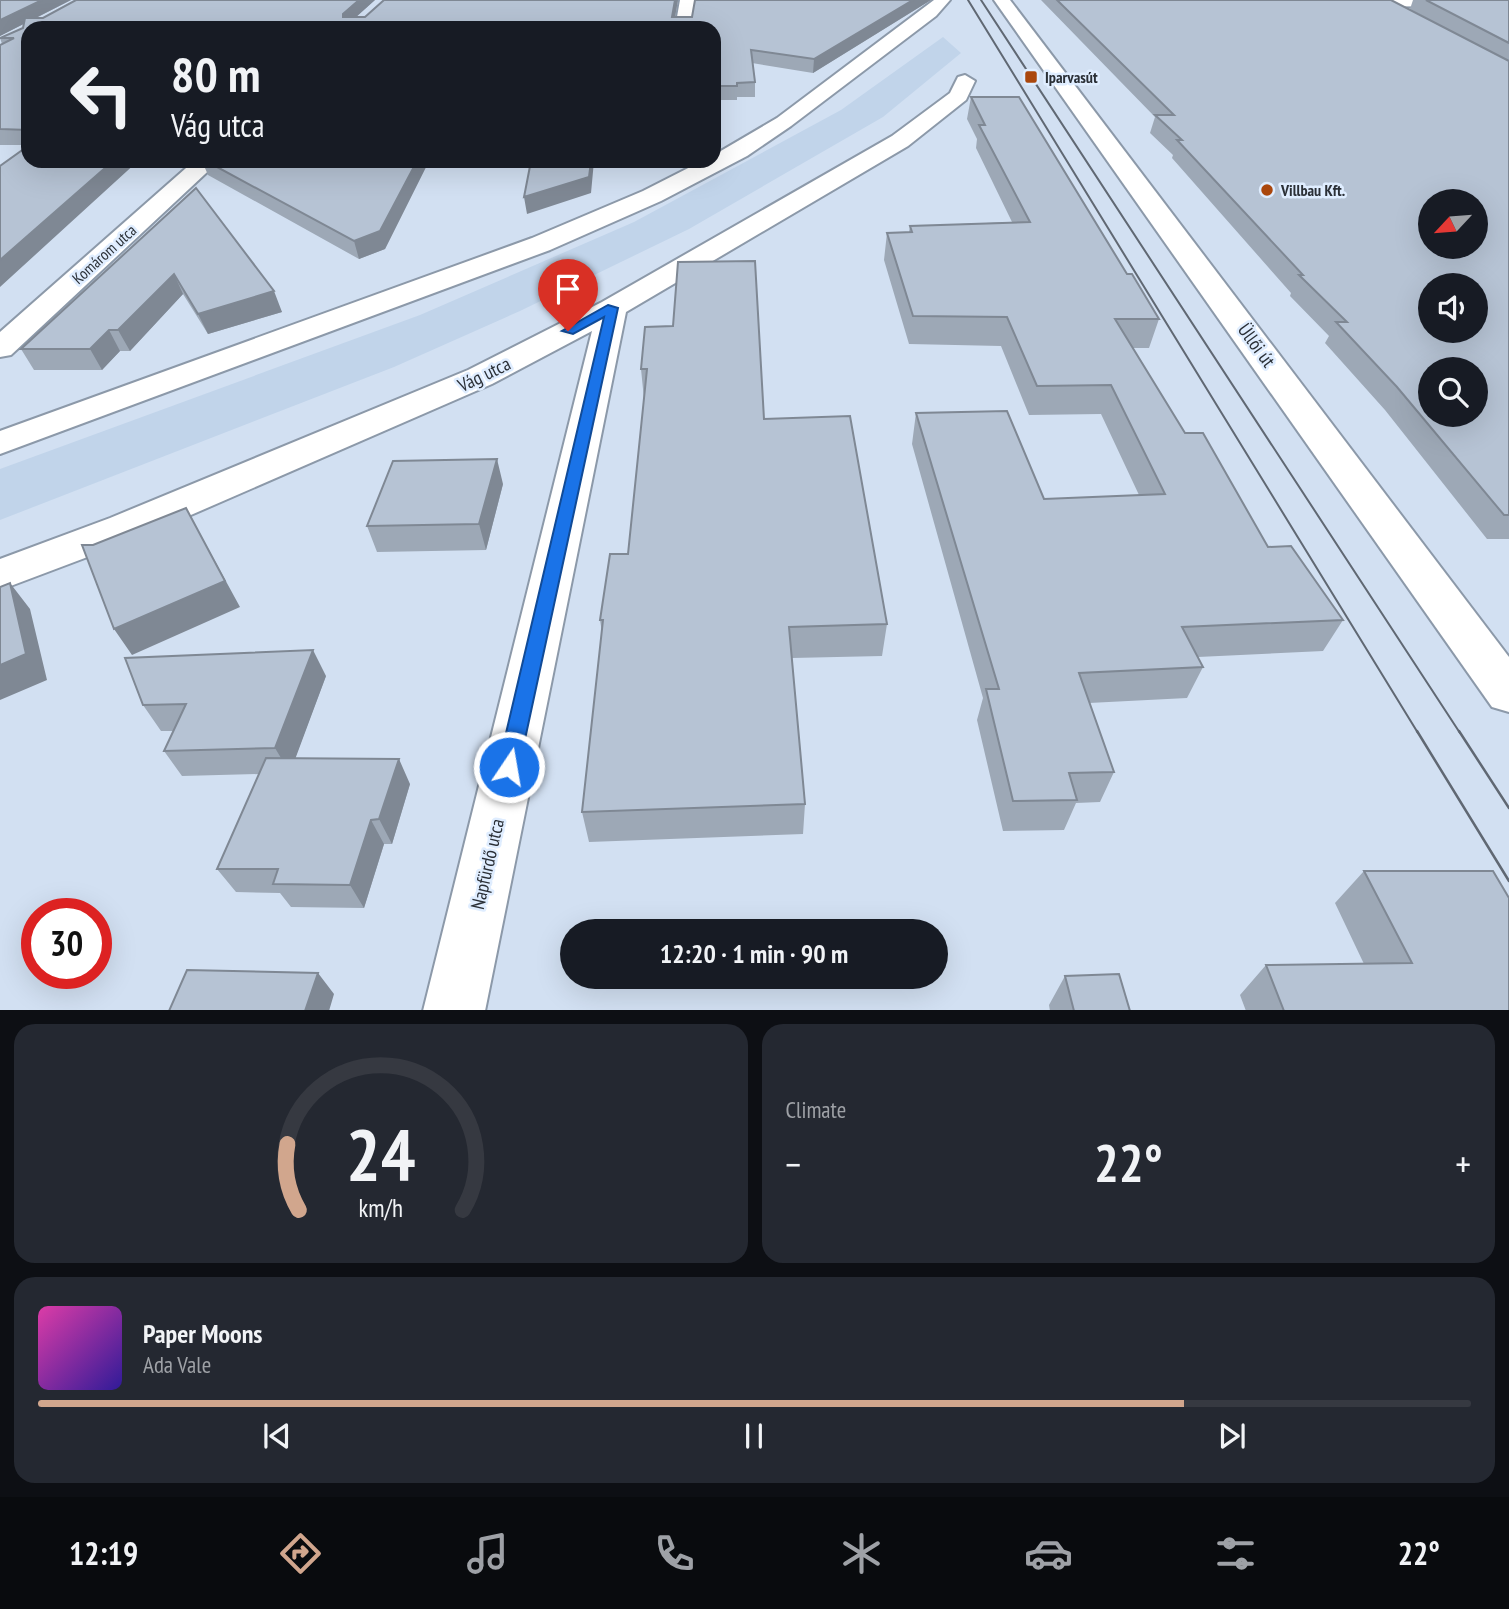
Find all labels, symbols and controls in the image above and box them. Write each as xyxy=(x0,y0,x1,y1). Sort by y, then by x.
text: 80 m xyxy=(171,42,260,106)
icon: left xyxy=(56,49,147,140)
place label: Iparvasút xyxy=(1045,67,1098,87)
marker: Iparvasút xyxy=(1023,69,1039,85)
text: Vág utca xyxy=(171,104,265,146)
place label: Villbau Kft. xyxy=(1280,180,1345,200)
marker: Villbau Kft. xyxy=(1259,182,1275,198)
north arrow xyxy=(1418,189,1488,259)
map controls xyxy=(1418,189,1488,427)
street label: Komárom utca xyxy=(68,220,140,288)
pin xyxy=(538,259,598,331)
icon: arrive xyxy=(549,270,587,308)
button: sound xyxy=(1418,273,1488,343)
street label: Üllői út xyxy=(1233,318,1281,372)
street label: Vág utca xyxy=(453,351,514,397)
button: search xyxy=(1418,357,1488,427)
position arrow xyxy=(472,730,546,804)
street label: Napfürdő utca xyxy=(465,816,509,912)
speed limit sign: 30 xyxy=(21,898,112,989)
text: 12:20 · 1 min · 90 m xyxy=(660,937,848,970)
text: Climate xyxy=(786,1095,846,1124)
text: 24 xyxy=(346,1106,416,1200)
text: 22° xyxy=(1094,1129,1163,1196)
text: − xyxy=(786,1139,801,1188)
text: + xyxy=(1455,1139,1471,1188)
text: km/h xyxy=(359,1191,403,1223)
text: Paper Moons xyxy=(143,1317,262,1350)
text: Ada Vale xyxy=(143,1350,211,1379)
icon: previous xyxy=(258,1417,296,1455)
icon: pause xyxy=(735,1417,773,1455)
icon: next xyxy=(1213,1417,1251,1455)
icon: directions xyxy=(276,1529,325,1578)
icon: music xyxy=(463,1529,512,1578)
icon: phone xyxy=(650,1529,699,1578)
icon: climate xyxy=(837,1529,886,1578)
icon: car xyxy=(1024,1529,1073,1578)
icon: filters xyxy=(1211,1529,1260,1578)
text: 12:19 xyxy=(69,1532,138,1574)
text: 22° xyxy=(1398,1532,1440,1574)

